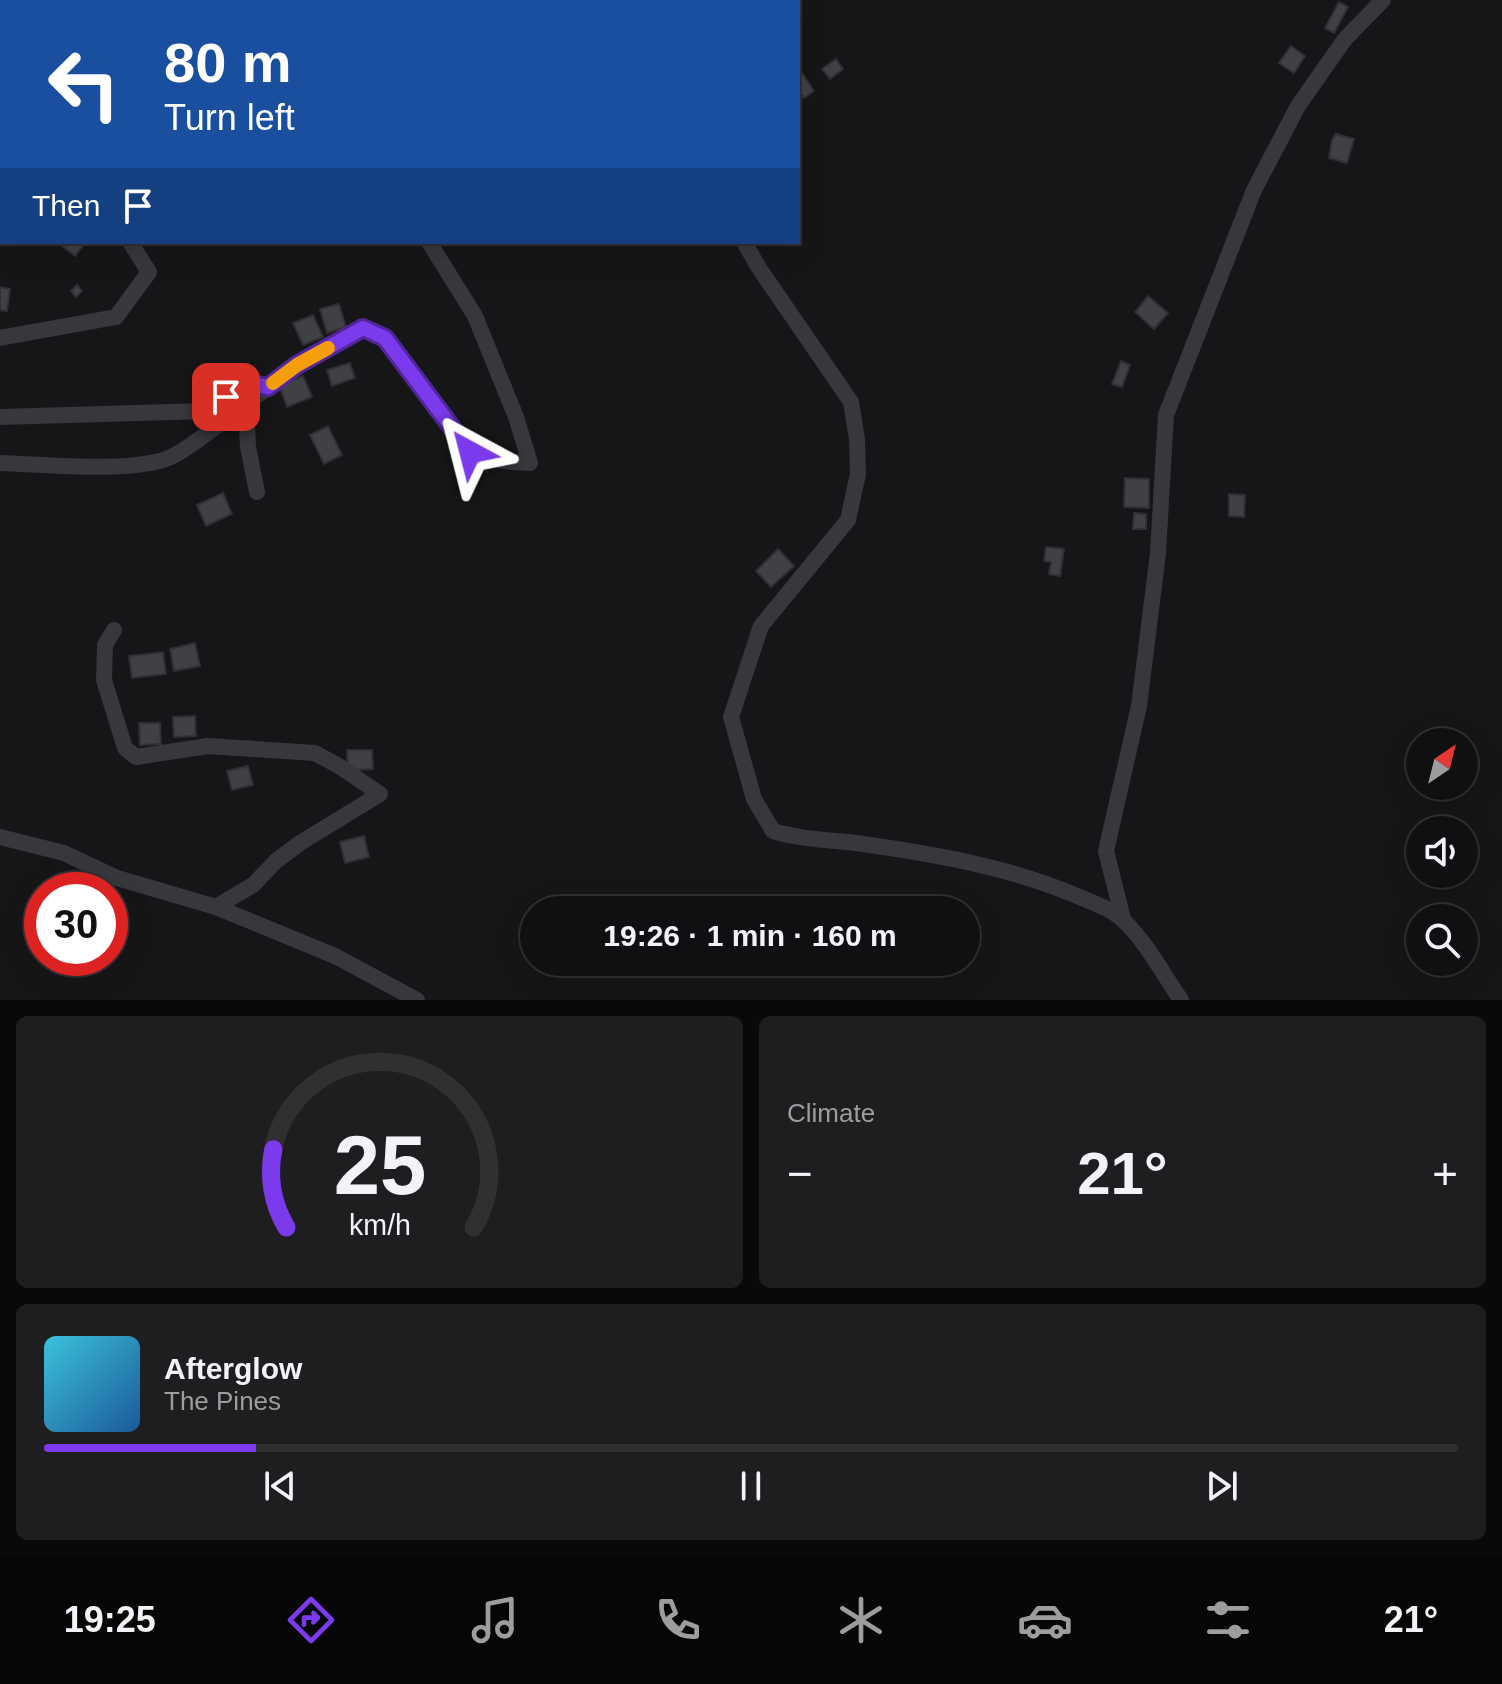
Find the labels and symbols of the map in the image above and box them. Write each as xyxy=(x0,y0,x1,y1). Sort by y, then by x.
pin xyxy=(192,363,260,431)
position arrow xyxy=(428,410,512,494)
north arrow xyxy=(1406,728,1478,800)
speed limit sign: 30 xyxy=(24,872,128,976)

